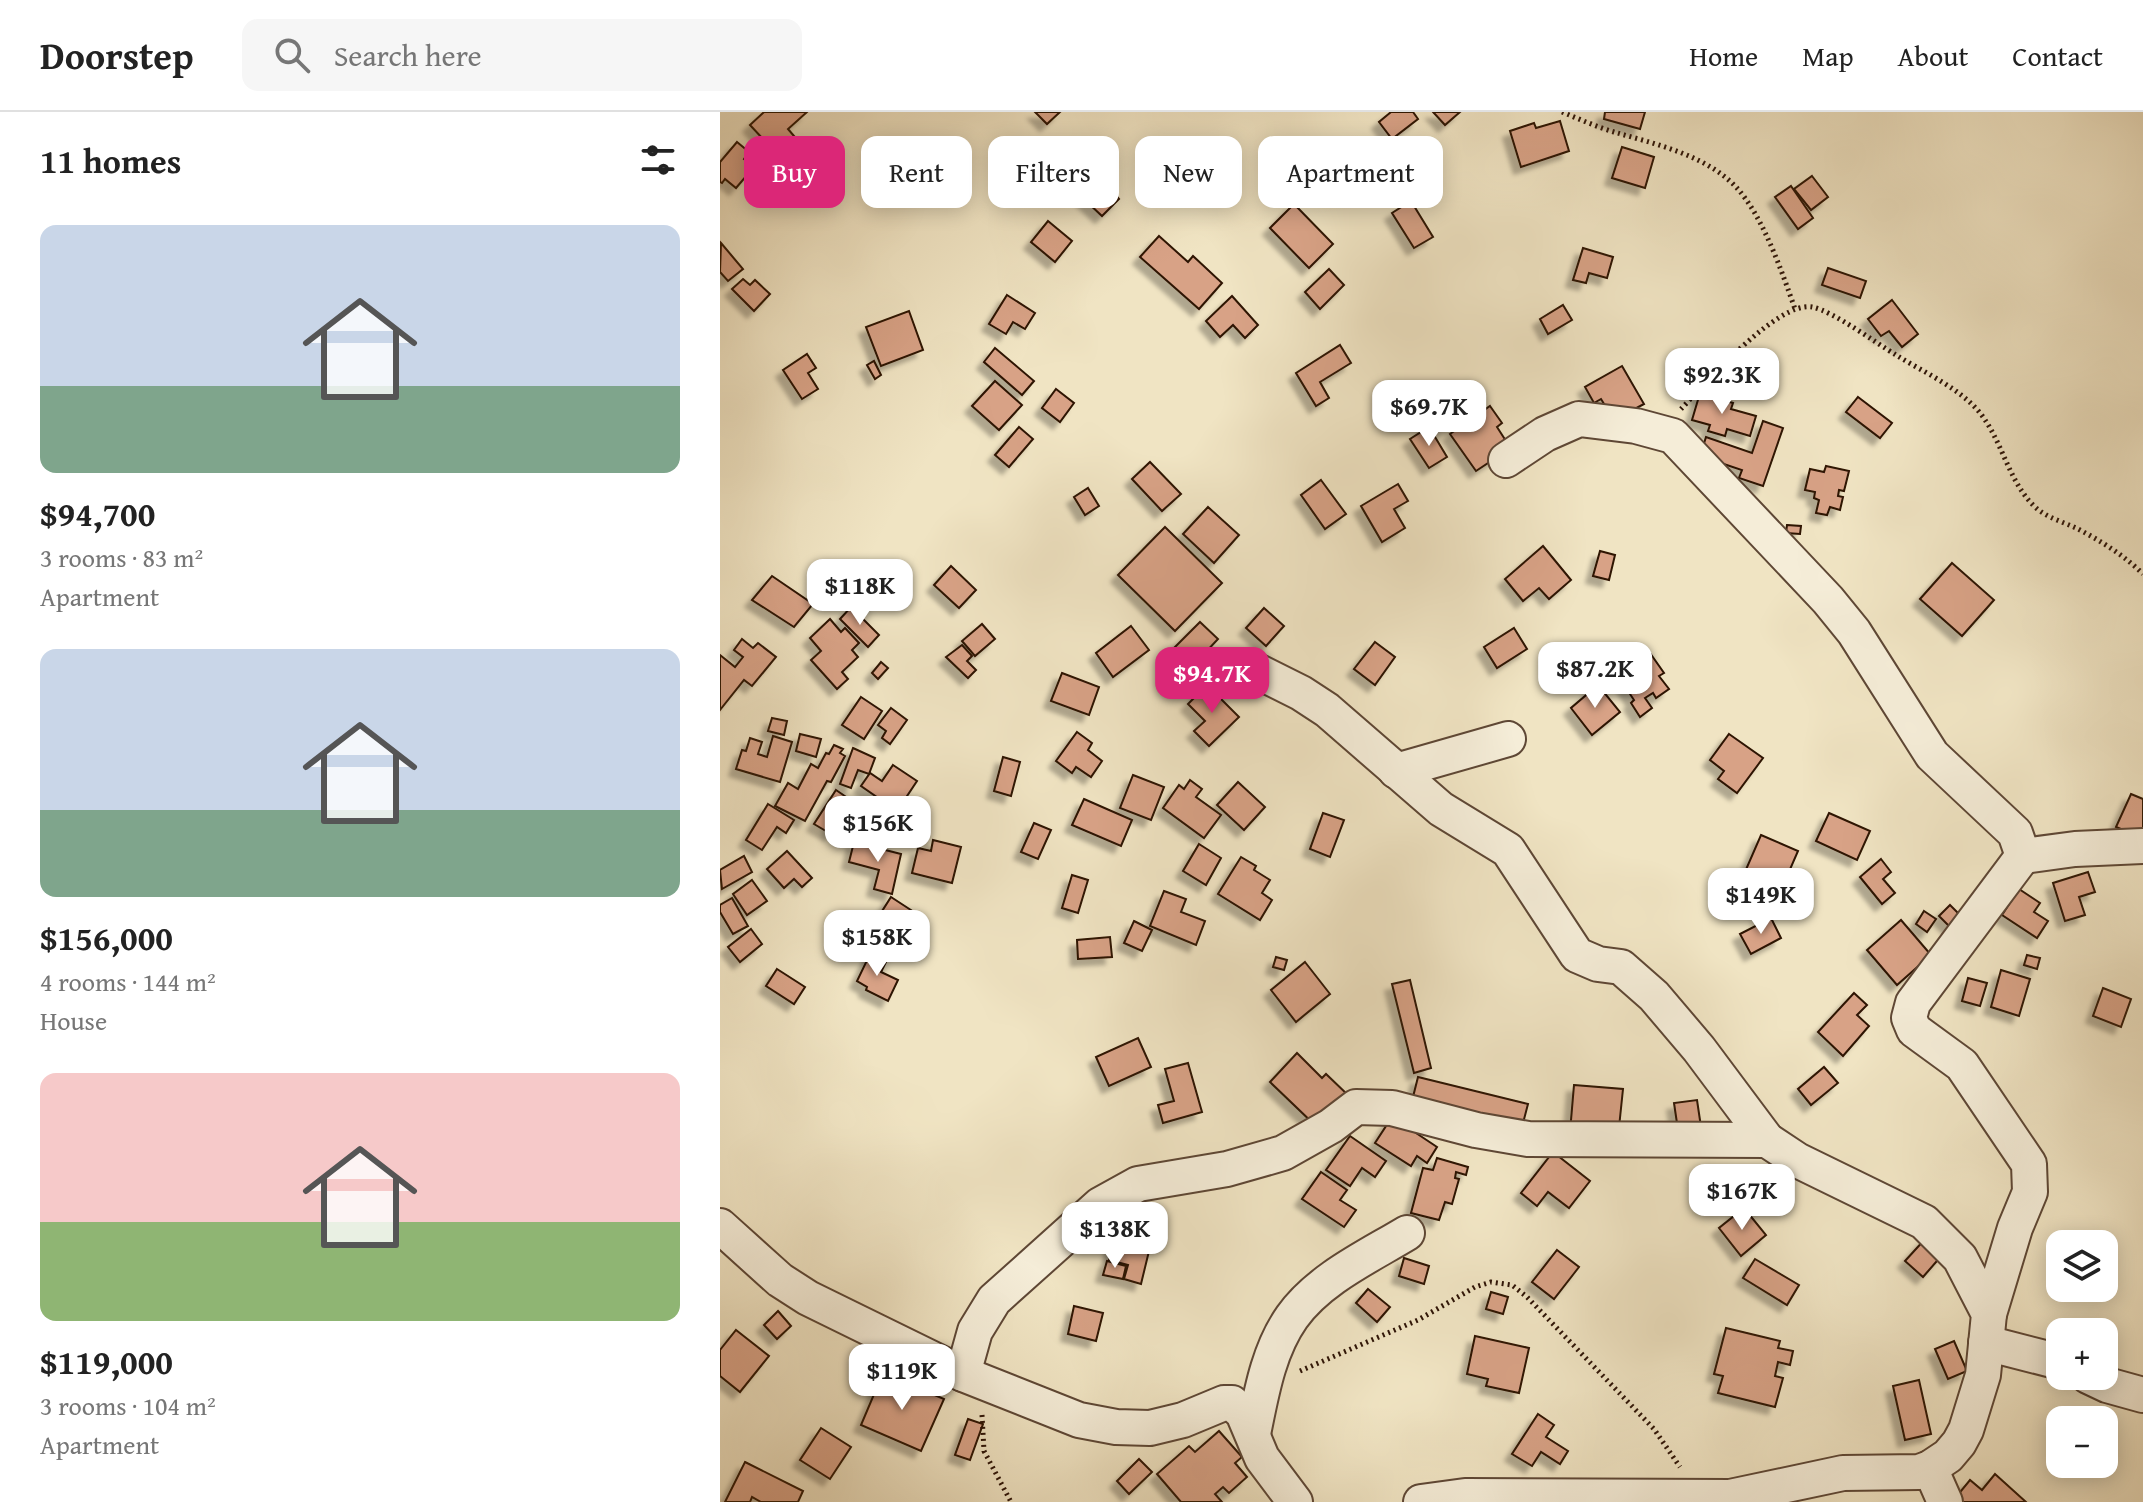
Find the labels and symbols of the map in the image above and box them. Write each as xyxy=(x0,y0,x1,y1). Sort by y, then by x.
pin: $92.3K xyxy=(1657,348,1787,416)
pin: $69.7K xyxy=(1364,380,1494,448)
pin: $118K xyxy=(804,559,916,627)
pin: $87.2K xyxy=(1530,642,1660,710)
pin: $94.7K xyxy=(1147,647,1277,715)
pin: $156K xyxy=(822,796,934,864)
pin: $149K xyxy=(1705,868,1817,936)
pin: $158K xyxy=(821,910,933,978)
pin: $167K xyxy=(1686,1164,1798,1232)
pin: $138K xyxy=(1059,1202,1171,1270)
pin: $119K xyxy=(846,1344,958,1412)

